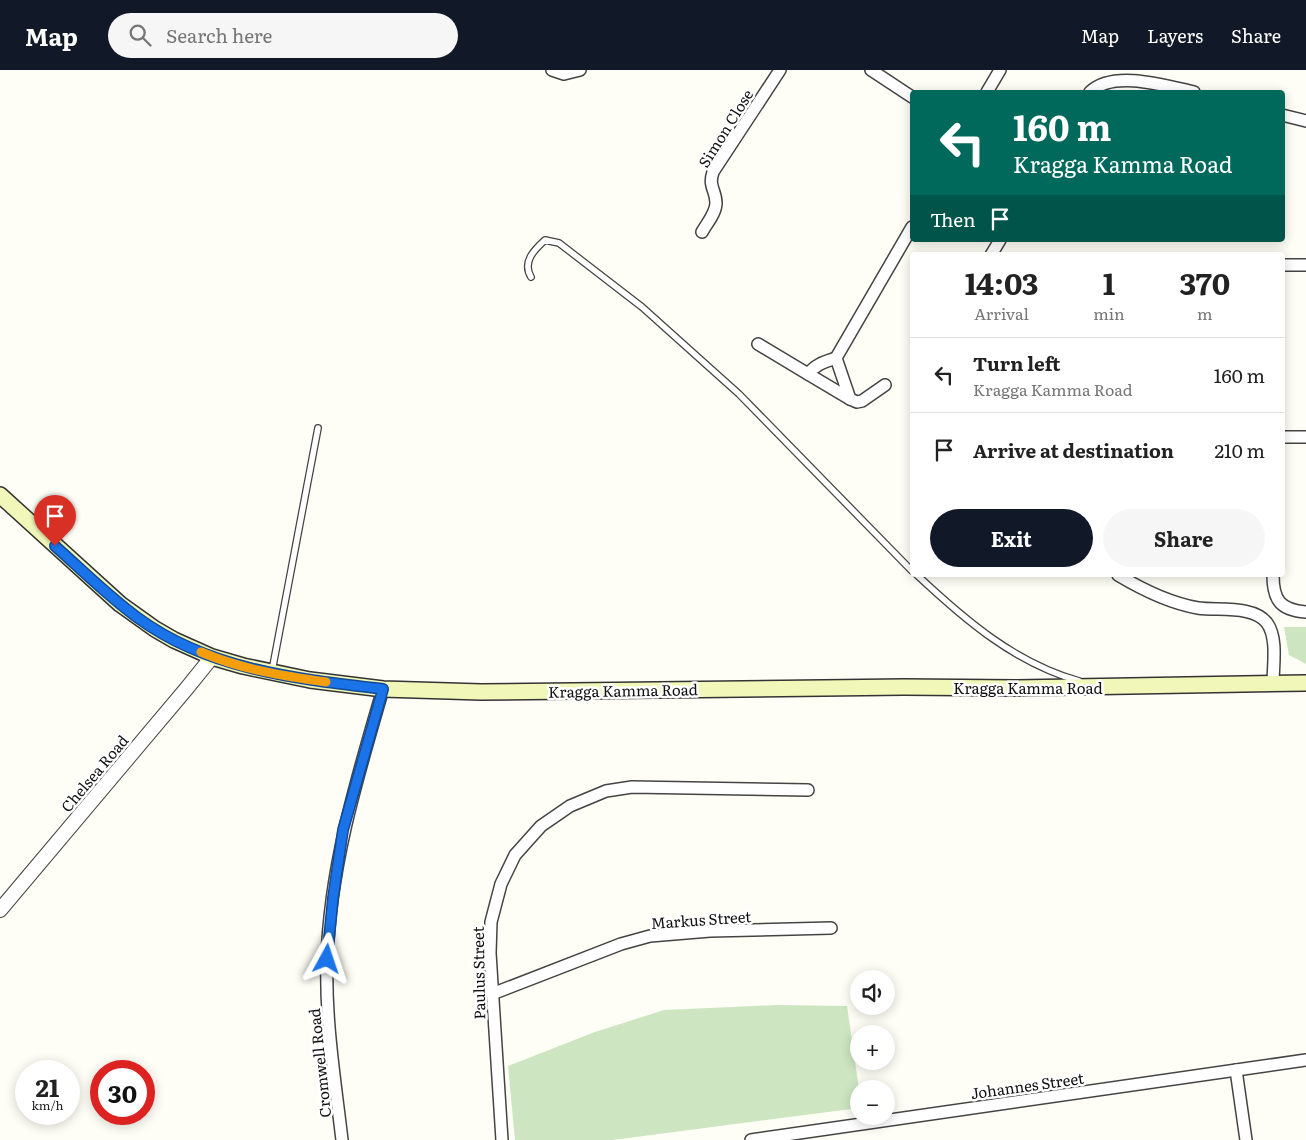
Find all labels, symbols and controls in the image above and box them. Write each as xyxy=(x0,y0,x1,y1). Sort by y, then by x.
search box xyxy=(108,13,458,58)
text: Map xyxy=(25,18,78,53)
icon: search xyxy=(126,21,154,49)
text: Search here xyxy=(166,21,272,49)
text: Map xyxy=(1081,22,1119,49)
text: Layers xyxy=(1147,22,1203,49)
text: Share xyxy=(1231,22,1281,49)
street label: Simon Close xyxy=(692,84,758,172)
text: 160 m xyxy=(1013,100,1111,152)
icon: left xyxy=(930,110,995,175)
text: Kragga Kamma Road xyxy=(1013,147,1232,180)
text: Then xyxy=(930,205,976,233)
icon: arrive xyxy=(986,205,1014,233)
text: 14:03 xyxy=(965,260,1039,304)
text: 1 xyxy=(1103,260,1115,304)
text: 370 xyxy=(1179,260,1230,304)
text: Arrival xyxy=(974,301,1029,325)
text: min xyxy=(1093,301,1125,325)
text: m xyxy=(1197,301,1213,325)
text: Turn left xyxy=(973,349,1060,377)
icon: left xyxy=(930,361,958,389)
text: 160 m xyxy=(1214,361,1265,389)
text: Kragga Kamma Road xyxy=(973,377,1133,401)
icon: arrive xyxy=(930,436,958,464)
text: Arrive at destination xyxy=(973,436,1174,464)
text: 210 m xyxy=(1214,436,1265,464)
pin xyxy=(34,495,76,546)
icon: arrive xyxy=(41,502,69,530)
button: Exit xyxy=(930,509,1093,567)
button: Share xyxy=(1103,509,1265,567)
street label: Kragga Kamma Road xyxy=(953,676,1103,699)
street label: Kragga Kamma Road xyxy=(548,677,698,703)
street label: Chelsea Road xyxy=(55,729,133,817)
street label: Markus Street xyxy=(650,904,752,934)
street label: Paulus Street xyxy=(466,926,490,1020)
position arrow xyxy=(300,932,352,984)
map controls xyxy=(850,970,895,1125)
button: sound xyxy=(850,970,895,1015)
street label: Cromwell Road xyxy=(302,1007,336,1119)
button: + xyxy=(850,1025,895,1070)
speed limit sign: 30 xyxy=(90,1060,155,1125)
street label: Johannes Street xyxy=(969,1066,1085,1104)
text: 21 xyxy=(36,1068,59,1105)
button: − xyxy=(850,1080,895,1125)
text: km/h xyxy=(32,1096,63,1114)

